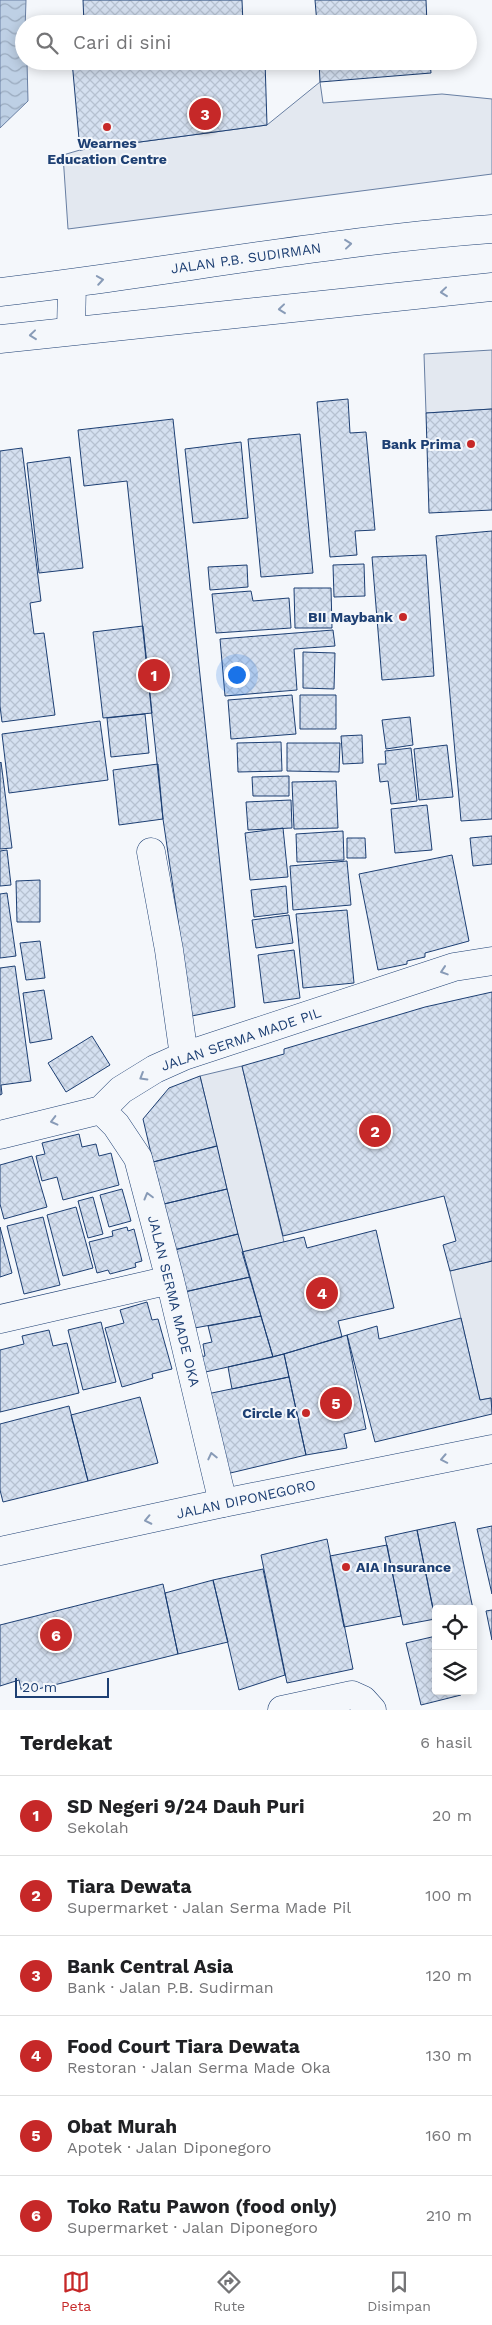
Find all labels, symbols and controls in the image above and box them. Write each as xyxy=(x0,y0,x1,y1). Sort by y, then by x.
search box xyxy=(15,15,477,70)
icon: search xyxy=(33,29,61,57)
text: Cari di sini xyxy=(73,31,171,54)
pin: 3 xyxy=(189,95,221,133)
marker: Wearnes Education Centre xyxy=(101,121,113,133)
place label: Wearnes Education Centre xyxy=(47,135,167,167)
one-way arrow xyxy=(344,239,352,250)
street label: JALAN P.B. SUDIRMAN xyxy=(170,240,322,276)
one-way arrow xyxy=(96,275,105,285)
one-way arrow xyxy=(439,286,447,297)
one-way arrow xyxy=(278,303,286,314)
one-way arrow xyxy=(29,329,37,340)
place label: Bank Prima xyxy=(381,436,462,452)
marker: Bank Prima xyxy=(465,438,477,450)
place label: BII Maybank xyxy=(308,609,393,625)
marker: BII Maybank xyxy=(397,611,409,623)
pin: 1 xyxy=(138,656,170,694)
your location xyxy=(224,662,250,688)
one-way arrow xyxy=(441,965,449,975)
street label: JALAN SERMA MADE PIL xyxy=(159,1004,323,1074)
one-way arrow xyxy=(139,1070,148,1080)
pin: 2 xyxy=(359,1112,391,1150)
one-way arrow xyxy=(49,1115,58,1126)
one-way arrow xyxy=(143,1192,154,1201)
street label: JALAN SERMA MADE OKA xyxy=(145,1214,203,1388)
pin: 4 xyxy=(306,1274,338,1312)
pin: 5 xyxy=(320,1384,352,1422)
place label: Circle K xyxy=(242,1405,296,1421)
marker: Circle K xyxy=(300,1407,312,1419)
one-way arrow xyxy=(207,1451,218,1460)
one-way arrow xyxy=(440,1453,449,1464)
street label: JALAN DIPONEGORO xyxy=(175,1476,317,1522)
one-way arrow xyxy=(143,1514,152,1524)
place label: AIA Insurance xyxy=(356,1559,451,1575)
marker: AIA Insurance xyxy=(340,1561,352,1573)
map controls xyxy=(432,1605,477,1695)
button: locate xyxy=(432,1605,477,1650)
pin: 6 xyxy=(40,1616,72,1654)
button: layers xyxy=(432,1650,477,1695)
scale bar xyxy=(15,1675,109,1698)
text: 20 m xyxy=(22,1679,57,1695)
text: Terdekat xyxy=(20,1730,112,1755)
text: 6 hasil xyxy=(420,1733,472,1752)
text: SD Negeri 9/24 Dauh Puri xyxy=(67,1795,305,1818)
text: 1 xyxy=(33,1806,39,1825)
text: 20 m xyxy=(432,1806,472,1825)
text: Sekolah xyxy=(67,1818,129,1837)
text: Tiara Dewata xyxy=(67,1875,191,1898)
text: 2 xyxy=(31,1886,41,1905)
text: 100 m xyxy=(425,1886,472,1905)
text: Supermarket · Jalan Serma Made Pil xyxy=(67,1898,351,1917)
text: Bank Central Asia xyxy=(67,1955,233,1978)
text: 3 xyxy=(31,1966,41,1985)
text: 120 m xyxy=(426,1966,472,1985)
text: Bank · Jalan P.B. Sudirman xyxy=(67,1978,274,1997)
text: Food Court Tiara Dewata xyxy=(67,2035,300,2058)
text: 4 xyxy=(31,2046,41,2065)
text: 130 m xyxy=(426,2046,472,2065)
text: Restoran · Jalan Serma Made Oka xyxy=(67,2058,331,2077)
text: Obat Murah xyxy=(67,2115,177,2138)
text: 5 xyxy=(31,2126,41,2145)
text: 160 m xyxy=(425,2126,472,2145)
text: Apotek · Jalan Diponegoro xyxy=(67,2138,271,2157)
text: Toko Ratu Pawon (food only) xyxy=(67,2195,337,2218)
text: 6 xyxy=(31,2206,41,2225)
text: 210 m xyxy=(426,2206,472,2225)
text: Supermarket · Jalan Diponegoro xyxy=(67,2218,318,2237)
tab: Peta xyxy=(61,2268,91,2314)
tab: Rute xyxy=(213,2268,245,2314)
tab: Disimpan xyxy=(367,2268,431,2314)

